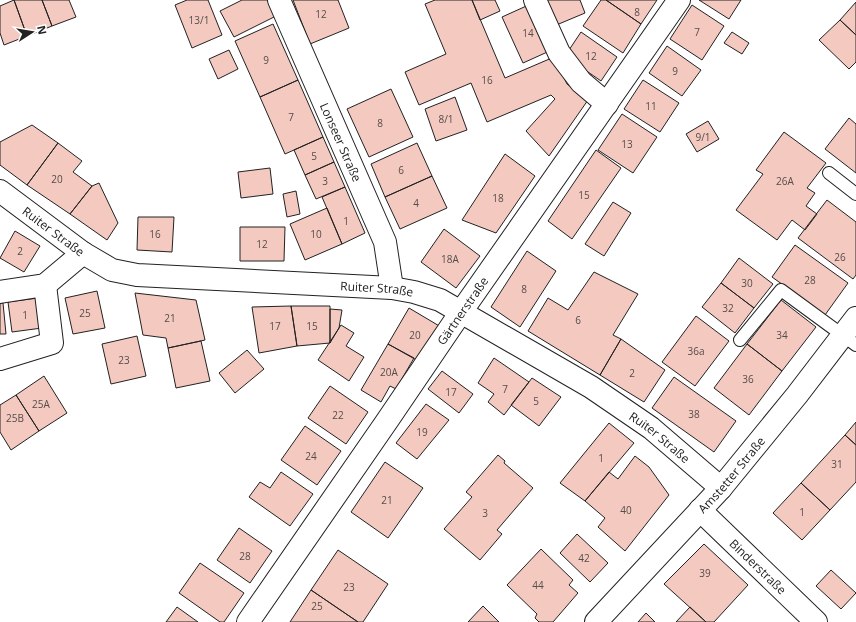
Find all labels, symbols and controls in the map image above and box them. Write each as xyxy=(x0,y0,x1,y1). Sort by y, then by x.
house number: 8 xyxy=(634,5,640,19)
house number: 12 xyxy=(315,7,327,21)
north arrow xyxy=(12,12,52,52)
house number: 13/1 xyxy=(189,13,209,27)
text: N xyxy=(34,24,51,36)
house number: 7 xyxy=(694,25,700,39)
house number: 14 xyxy=(522,26,534,40)
house number: 12 xyxy=(585,49,597,63)
house number: 9 xyxy=(263,53,269,67)
house number: 9 xyxy=(672,64,678,78)
house number: 16 xyxy=(481,73,493,87)
house number: 11 xyxy=(645,99,657,113)
street label: Lonseer Straße xyxy=(316,100,366,184)
house number: 7 xyxy=(288,110,294,124)
house number: 8/1 xyxy=(438,112,454,126)
house number: 8 xyxy=(377,116,383,130)
house number: 9/1 xyxy=(695,130,711,144)
house number: 13 xyxy=(621,137,633,151)
house number: 5 xyxy=(311,149,317,163)
house number: 6 xyxy=(398,163,404,177)
house number: 20 xyxy=(51,172,63,186)
house number: 3 xyxy=(322,174,328,188)
house number: 26A xyxy=(776,174,795,188)
house number: 15 xyxy=(578,188,590,202)
house number: 18 xyxy=(492,191,504,205)
house number: 4 xyxy=(413,196,419,210)
street label: Ruiter Straße xyxy=(19,202,88,260)
house number: 1 xyxy=(343,214,349,228)
house number: 16 xyxy=(149,227,161,241)
house number: 10 xyxy=(310,227,322,241)
house number: 12 xyxy=(256,237,268,251)
house number: 2 xyxy=(17,244,23,258)
house number: 26 xyxy=(834,250,846,264)
house number: 18A xyxy=(441,252,460,266)
street label: Gärtnerstraße xyxy=(433,273,492,348)
house number: 28 xyxy=(804,273,816,287)
house number: 30 xyxy=(741,276,753,290)
street label: Ruiter Straße xyxy=(340,277,415,300)
house number: 8 xyxy=(521,282,527,296)
house number: 32 xyxy=(722,301,734,315)
house number: 25 xyxy=(79,306,91,320)
house number: 1 xyxy=(22,308,28,322)
house number: 21 xyxy=(164,311,176,325)
house number: 6 xyxy=(575,313,581,327)
house number: 17 xyxy=(269,319,281,333)
house number: 15 xyxy=(306,319,318,333)
house number: 20 xyxy=(409,328,421,342)
house number: 34 xyxy=(776,328,788,342)
house number: 36a xyxy=(688,344,705,358)
house number: 23 xyxy=(118,353,130,367)
house number: 20A xyxy=(380,365,399,379)
house number: 2 xyxy=(629,366,635,380)
house number: 36 xyxy=(742,372,754,386)
house number: 7 xyxy=(502,382,508,396)
house number: 17 xyxy=(445,385,457,399)
house number: 5 xyxy=(533,394,539,408)
house number: 25A xyxy=(32,397,51,411)
street label: Ruiter Straße xyxy=(626,407,694,467)
house number: 38 xyxy=(688,407,700,421)
house number: 22 xyxy=(332,408,344,422)
house number: 25B xyxy=(6,411,24,425)
house number: 19 xyxy=(416,425,428,439)
street label: Amstetter Straße xyxy=(694,432,769,516)
house number: 24 xyxy=(305,449,317,463)
house number: 1 xyxy=(598,451,604,465)
house number: 31 xyxy=(831,457,843,471)
house number: 21 xyxy=(381,493,393,507)
house number: 40 xyxy=(620,503,632,517)
house number: 1 xyxy=(799,505,805,519)
house number: 3 xyxy=(482,506,488,520)
street label: Binderstraße xyxy=(726,535,791,598)
house number: 28 xyxy=(239,549,251,563)
house number: 42 xyxy=(578,551,590,565)
house number: 39 xyxy=(699,566,711,580)
house number: 44 xyxy=(532,578,544,592)
house number: 23 xyxy=(343,580,355,594)
house number: 25 xyxy=(311,599,323,613)

